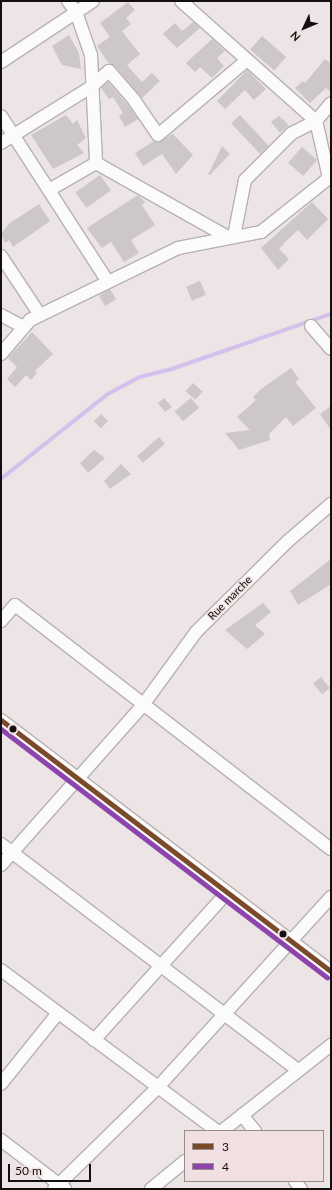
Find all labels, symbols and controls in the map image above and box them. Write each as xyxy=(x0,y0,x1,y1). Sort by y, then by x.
north arrow xyxy=(284,8,324,48)
text: N xyxy=(287,29,303,44)
street label: Rue marche xyxy=(205,573,255,623)
unlabelled marker xyxy=(8,724,18,734)
unlabelled marker xyxy=(278,929,288,939)
legend xyxy=(184,1130,324,1182)
text: 3 xyxy=(222,1139,229,1154)
scale bar xyxy=(10,1156,93,1182)
text: 4 xyxy=(222,1159,229,1174)
text: 50 m xyxy=(15,1163,42,1178)

